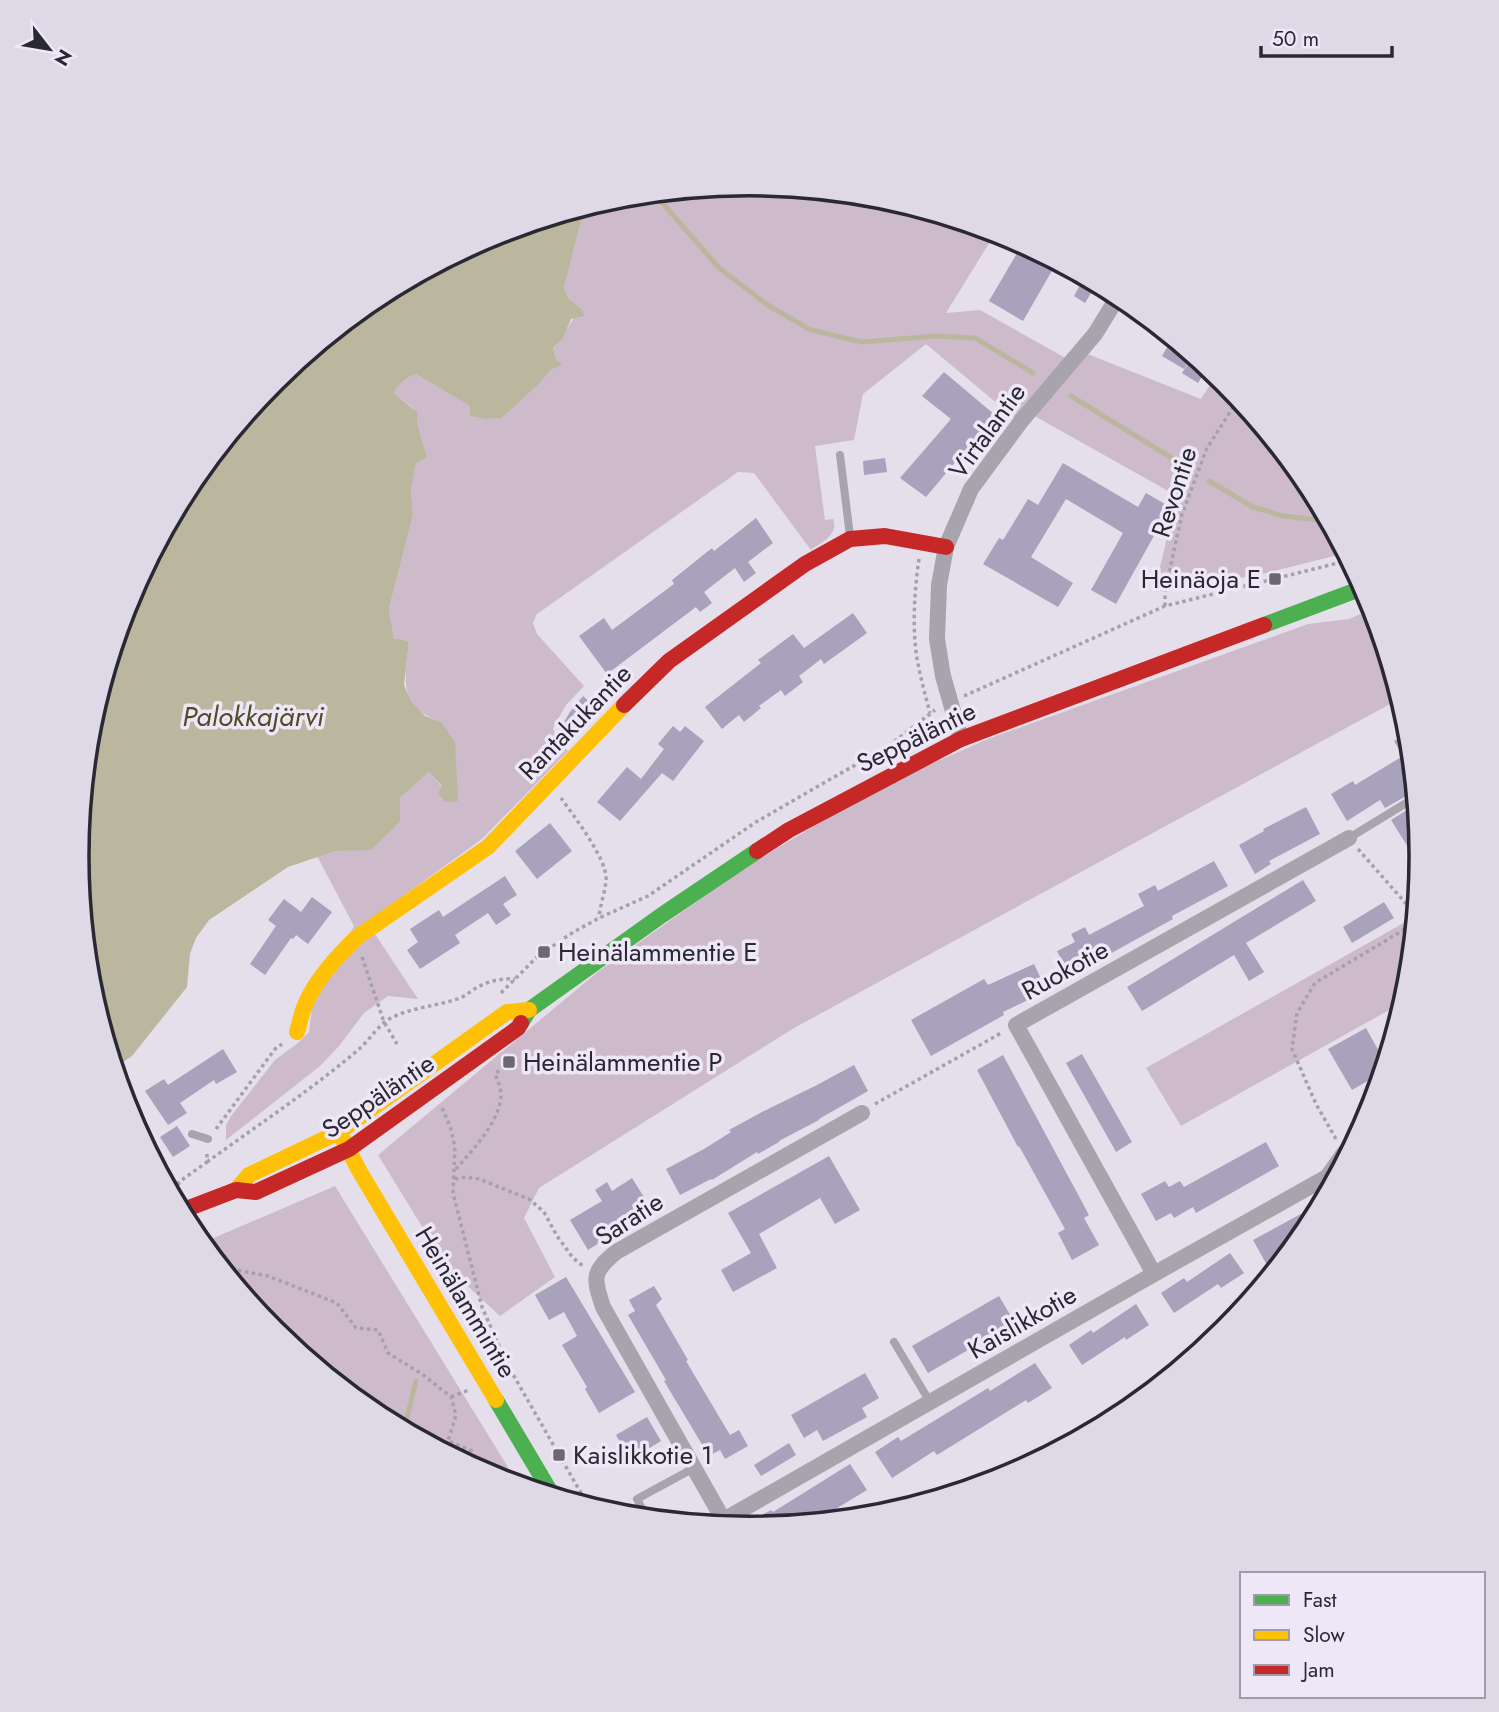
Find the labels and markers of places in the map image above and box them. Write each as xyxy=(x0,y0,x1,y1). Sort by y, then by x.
place label: Heinäoja E xyxy=(1141,560,1261,598)
marker: Heinäoja E xyxy=(1267,571,1283,587)
place label: Heinälammentie E xyxy=(558,933,758,971)
marker: Heinälammentie E xyxy=(536,944,552,960)
place label: Heinälammentie P xyxy=(523,1043,723,1081)
marker: Heinälammentie P xyxy=(501,1054,517,1070)
place label: Kaislikkotie 1 xyxy=(573,1436,713,1474)
marker: Kaislikkotie 1 xyxy=(551,1447,567,1463)

